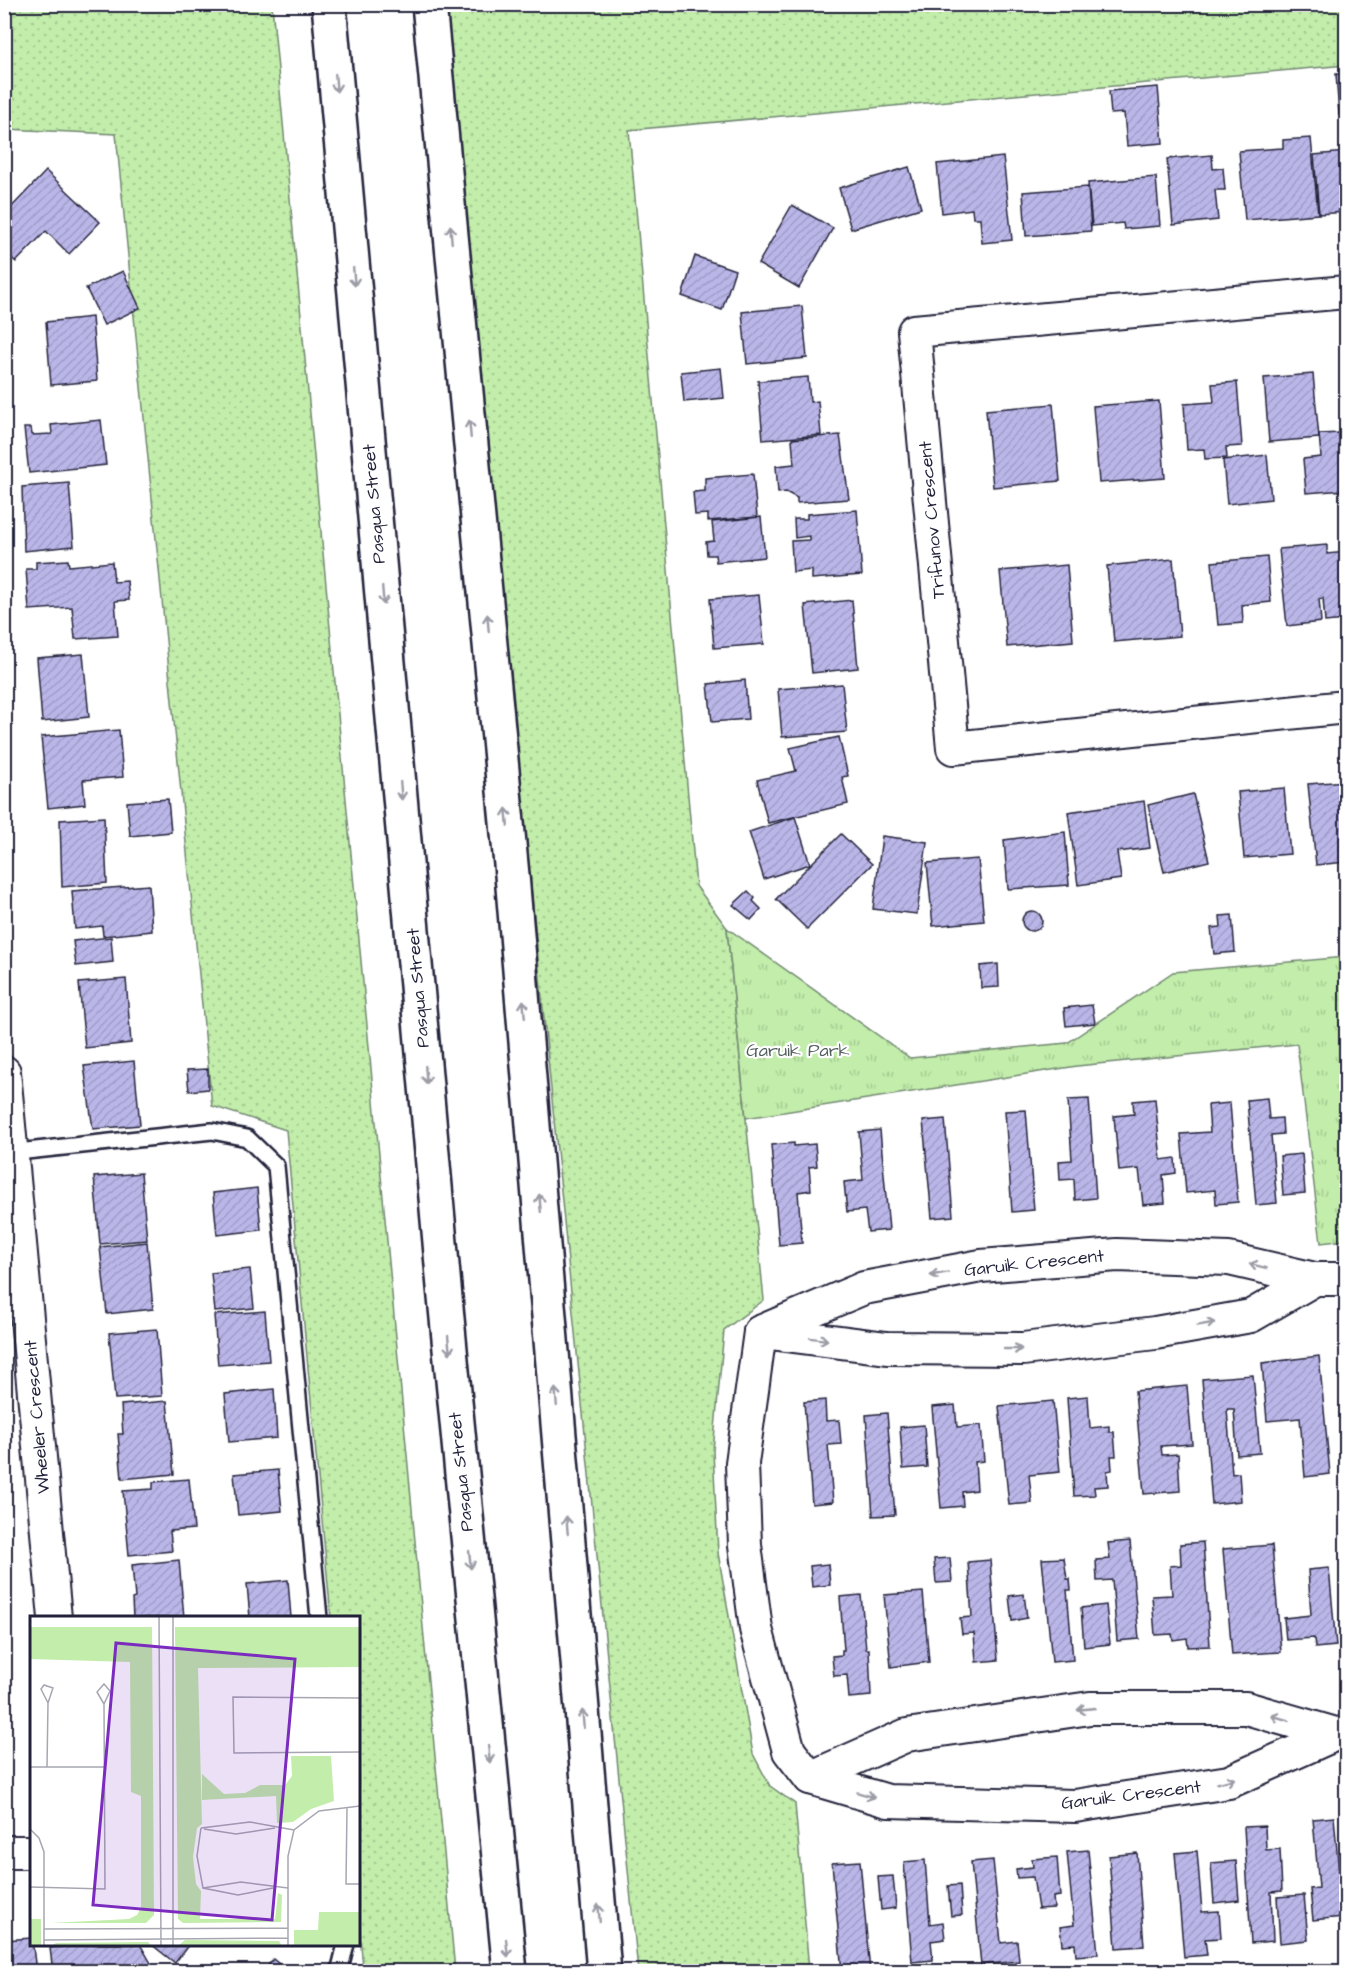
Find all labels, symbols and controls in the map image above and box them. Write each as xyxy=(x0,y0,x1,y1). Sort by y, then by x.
one-way arrow xyxy=(331,72,342,92)
one-way arrow xyxy=(445,225,456,245)
one-way arrow xyxy=(349,266,360,286)
one-way arrow xyxy=(464,419,475,439)
street label: Trifunov Crescent xyxy=(913,439,951,600)
street label: Pasqua Street xyxy=(356,442,392,565)
one-way arrow xyxy=(378,586,389,606)
one-way arrow xyxy=(482,613,493,633)
one-way arrow xyxy=(396,780,407,800)
one-way arrow xyxy=(501,807,512,827)
street label: Pasqua Street xyxy=(400,926,436,1049)
one-way arrow xyxy=(518,999,529,1019)
park label: Garuik Park xyxy=(746,1038,850,1063)
one-way arrow xyxy=(421,1065,432,1084)
one-way arrow xyxy=(534,1194,545,1214)
street label: Garuik Crescent xyxy=(963,1243,1106,1283)
one-way arrow xyxy=(1249,1259,1268,1271)
one-way arrow xyxy=(930,1269,950,1280)
one-way arrow xyxy=(1196,1318,1216,1329)
one-way arrow xyxy=(808,1334,828,1345)
one-way arrow xyxy=(444,1335,455,1355)
street label: Wheeler Crescent xyxy=(18,1339,56,1495)
one-way arrow xyxy=(1002,1343,1022,1355)
one-way arrow xyxy=(550,1388,561,1408)
street label: Pasqua Street xyxy=(442,1410,480,1533)
one-way arrow xyxy=(561,1515,572,1535)
one-way arrow xyxy=(465,1550,476,1570)
inset map xyxy=(30,1616,360,1946)
one-way arrow xyxy=(1077,1704,1097,1715)
one-way arrow xyxy=(577,1709,588,1729)
one-way arrow xyxy=(1271,1712,1290,1723)
one-way arrow xyxy=(484,1744,495,1764)
street label: Garuik Crescent xyxy=(1060,1774,1203,1816)
one-way arrow xyxy=(1216,1775,1235,1787)
one-way arrow xyxy=(856,1790,875,1801)
one-way arrow xyxy=(593,1904,604,1924)
one-way arrow xyxy=(502,1938,513,1958)

